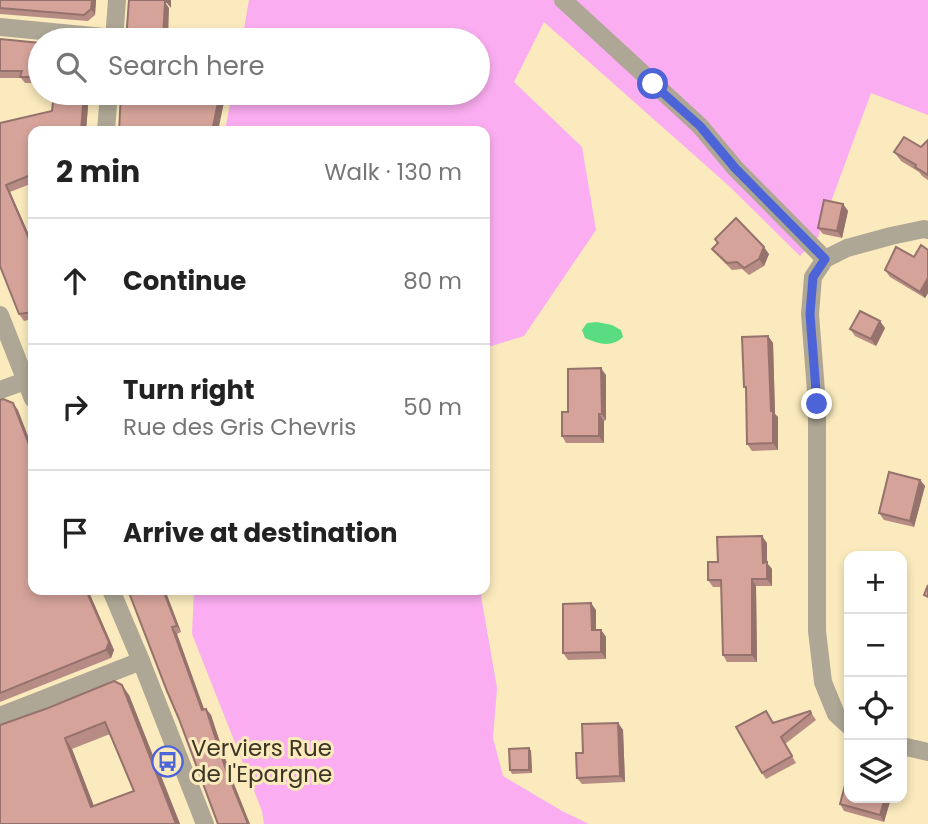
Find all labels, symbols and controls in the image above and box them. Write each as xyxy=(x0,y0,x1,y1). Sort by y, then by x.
search box xyxy=(28,28,490,105)
icon: search xyxy=(52,48,90,86)
text: Search here xyxy=(108,48,265,84)
route start xyxy=(637,68,668,99)
text: 2 min xyxy=(56,150,140,193)
text: Walk · 130 m xyxy=(324,156,462,188)
icon: ahead xyxy=(56,262,94,300)
text: Continue xyxy=(123,263,246,299)
text: 80 m xyxy=(403,265,462,297)
text: Turn right xyxy=(123,372,255,408)
icon: right xyxy=(56,388,94,426)
route end xyxy=(801,388,832,419)
text: 50 m xyxy=(403,391,462,423)
text: Rue des Gris Chevris xyxy=(123,411,356,443)
icon: arrive xyxy=(56,514,94,552)
text: Arrive at destination xyxy=(123,515,398,551)
map controls xyxy=(844,551,907,803)
button: + xyxy=(844,551,907,614)
button: − xyxy=(844,614,907,677)
button: locate xyxy=(844,677,907,740)
place label: Verviers Rue de l'Epargne xyxy=(191,732,332,790)
button: layers xyxy=(844,740,907,803)
bus stop icon: Verviers Rue de l'Epargne xyxy=(151,744,185,778)

